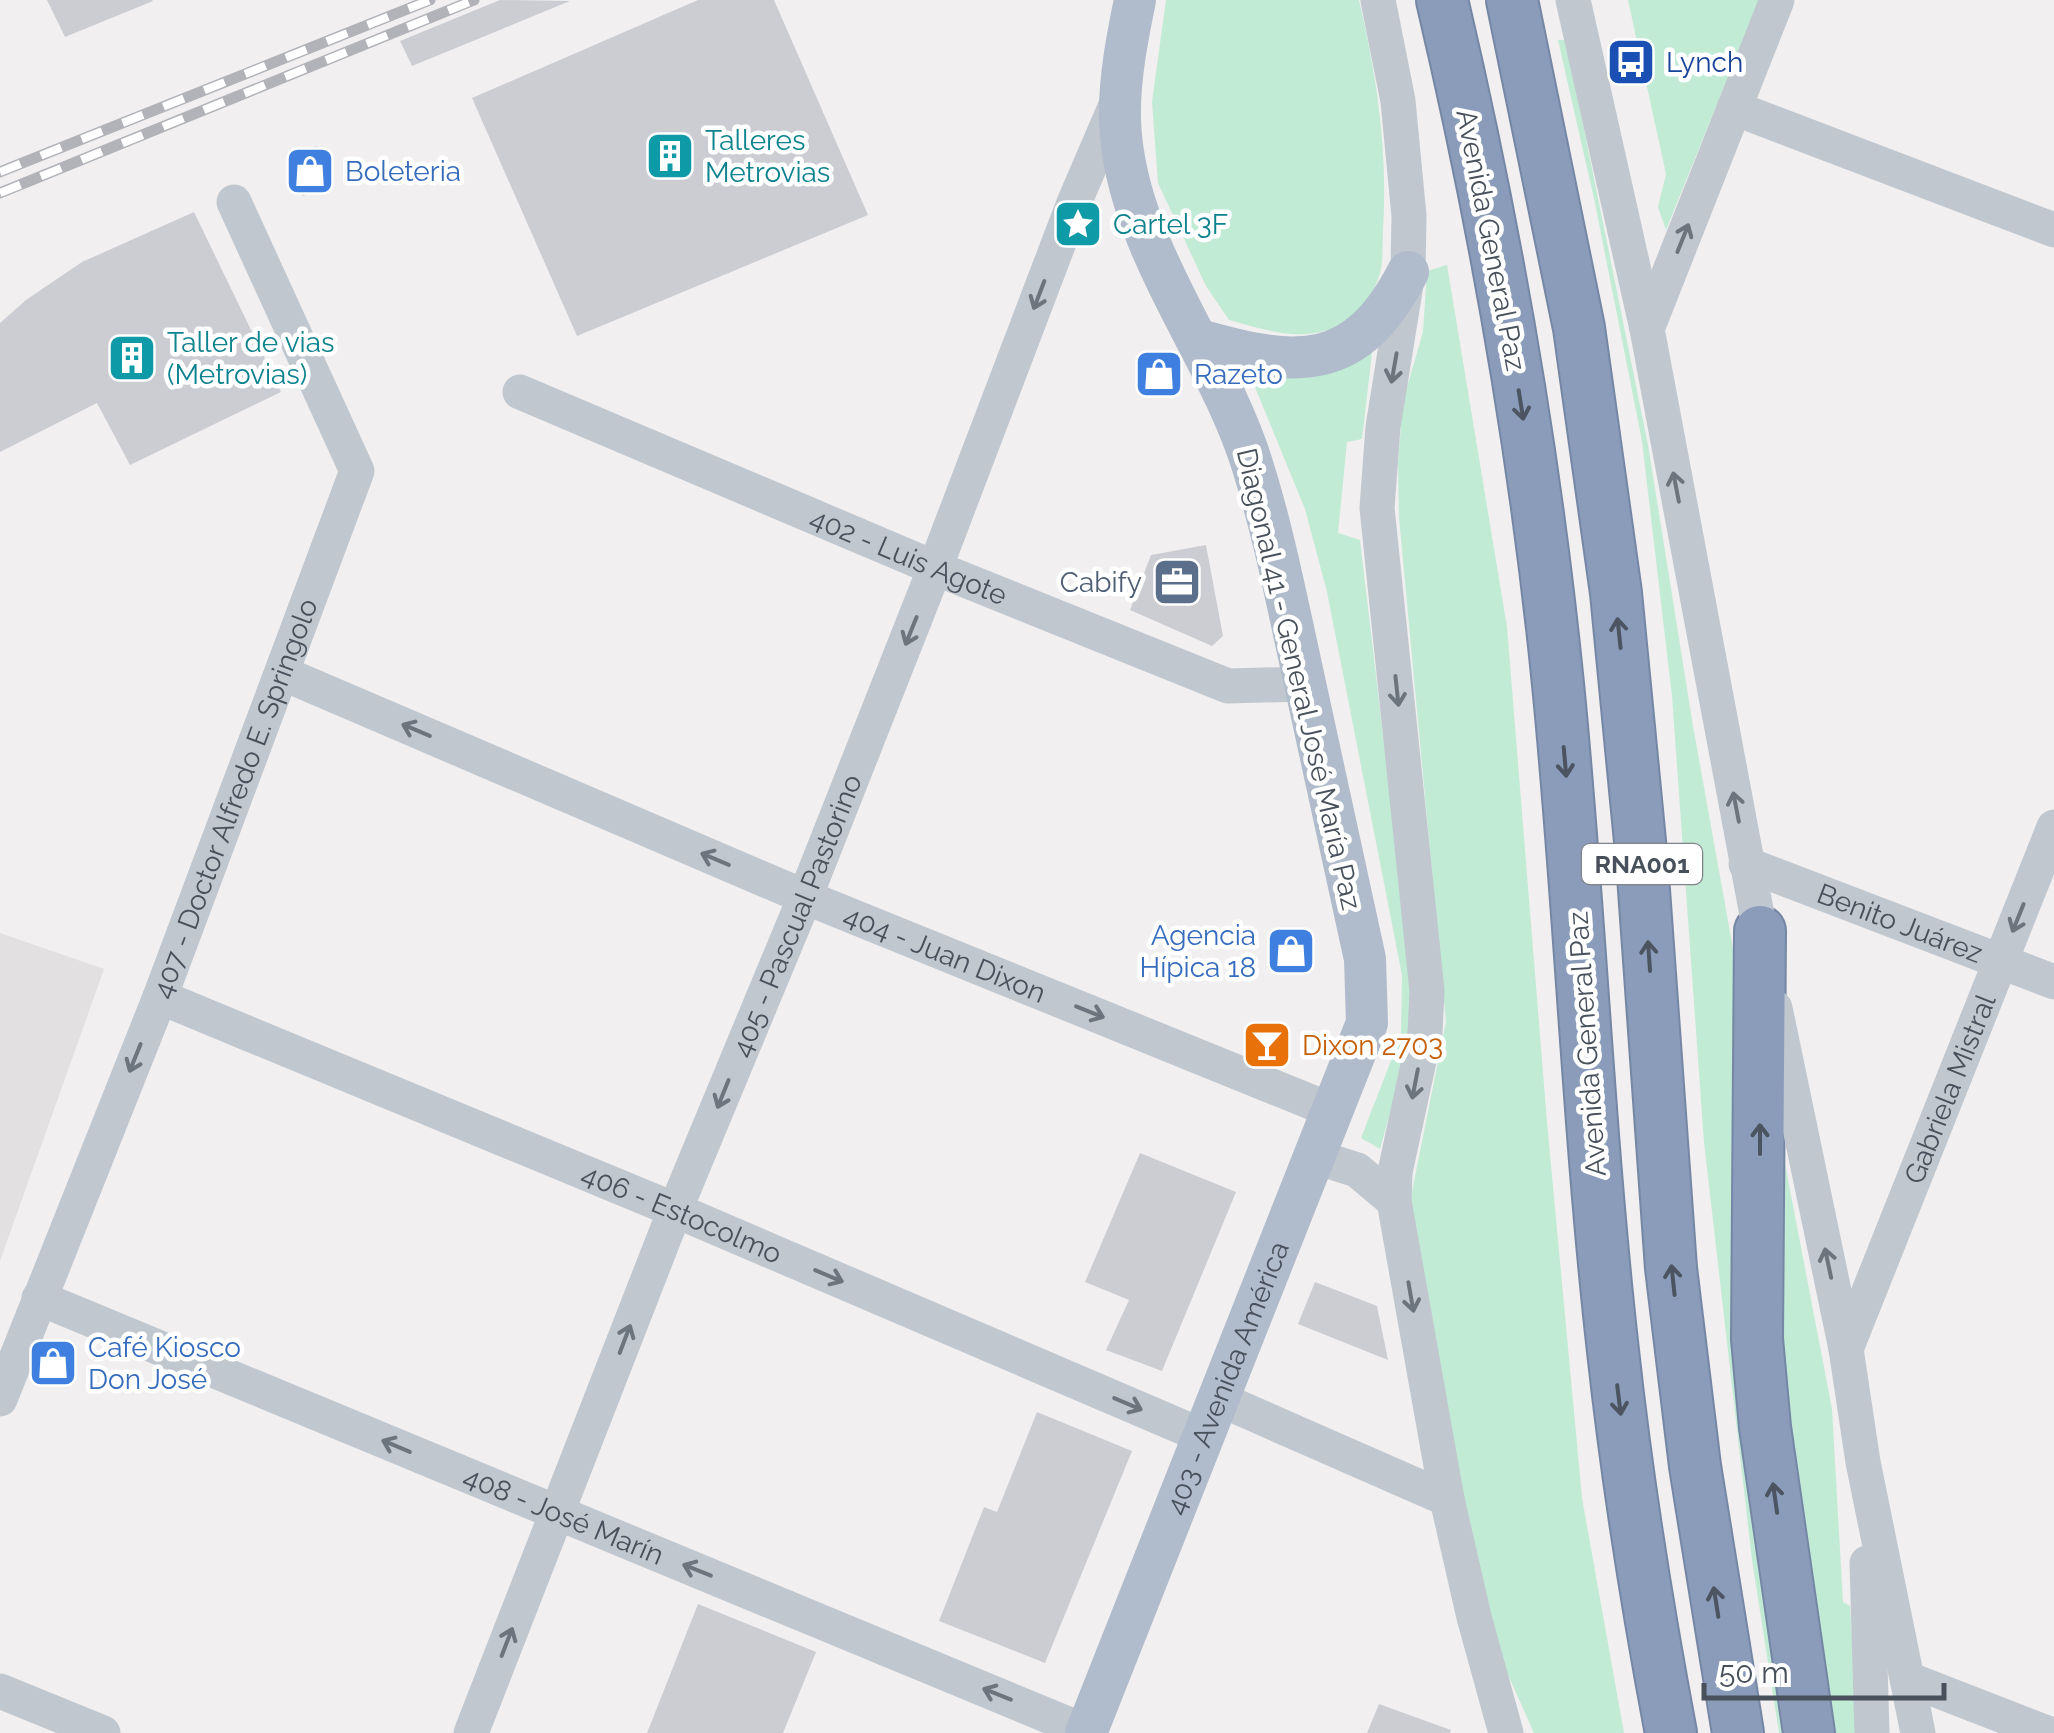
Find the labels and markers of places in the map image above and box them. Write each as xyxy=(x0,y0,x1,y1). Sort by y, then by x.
bus stop icon: Lynch xyxy=(1605,36,1657,88)
place label: Lynch xyxy=(1666,46,1743,79)
place label: Talleres Metrovias xyxy=(705,124,830,189)
building icon: Talleres Metrovias xyxy=(644,130,696,182)
shop icon: Boleteria xyxy=(284,145,336,197)
place label: Boleteria xyxy=(345,155,461,188)
place icon: Cartel 3F xyxy=(1052,198,1104,250)
place label: Cartel 3F xyxy=(1113,208,1228,241)
place label: Taller de vias (Metrovias) xyxy=(167,326,334,391)
building icon: Taller de vias (Metrovias) xyxy=(106,332,158,384)
shop icon: Razeto xyxy=(1133,348,1185,400)
place label: Razeto xyxy=(1194,358,1283,391)
office icon: Cabify xyxy=(1151,556,1203,608)
place label: Cabify xyxy=(1060,566,1142,599)
place label: Agencia Hípica 18 xyxy=(1139,919,1256,984)
shop icon: Agencia Hípica 18 xyxy=(1265,925,1317,977)
bar icon: Dixon 2703 xyxy=(1241,1019,1293,1071)
place label: Dixon 2703 xyxy=(1302,1029,1443,1062)
place label: Café Kiosco Don José xyxy=(88,1331,241,1396)
shop icon: Café Kiosco Don José xyxy=(27,1337,79,1389)

